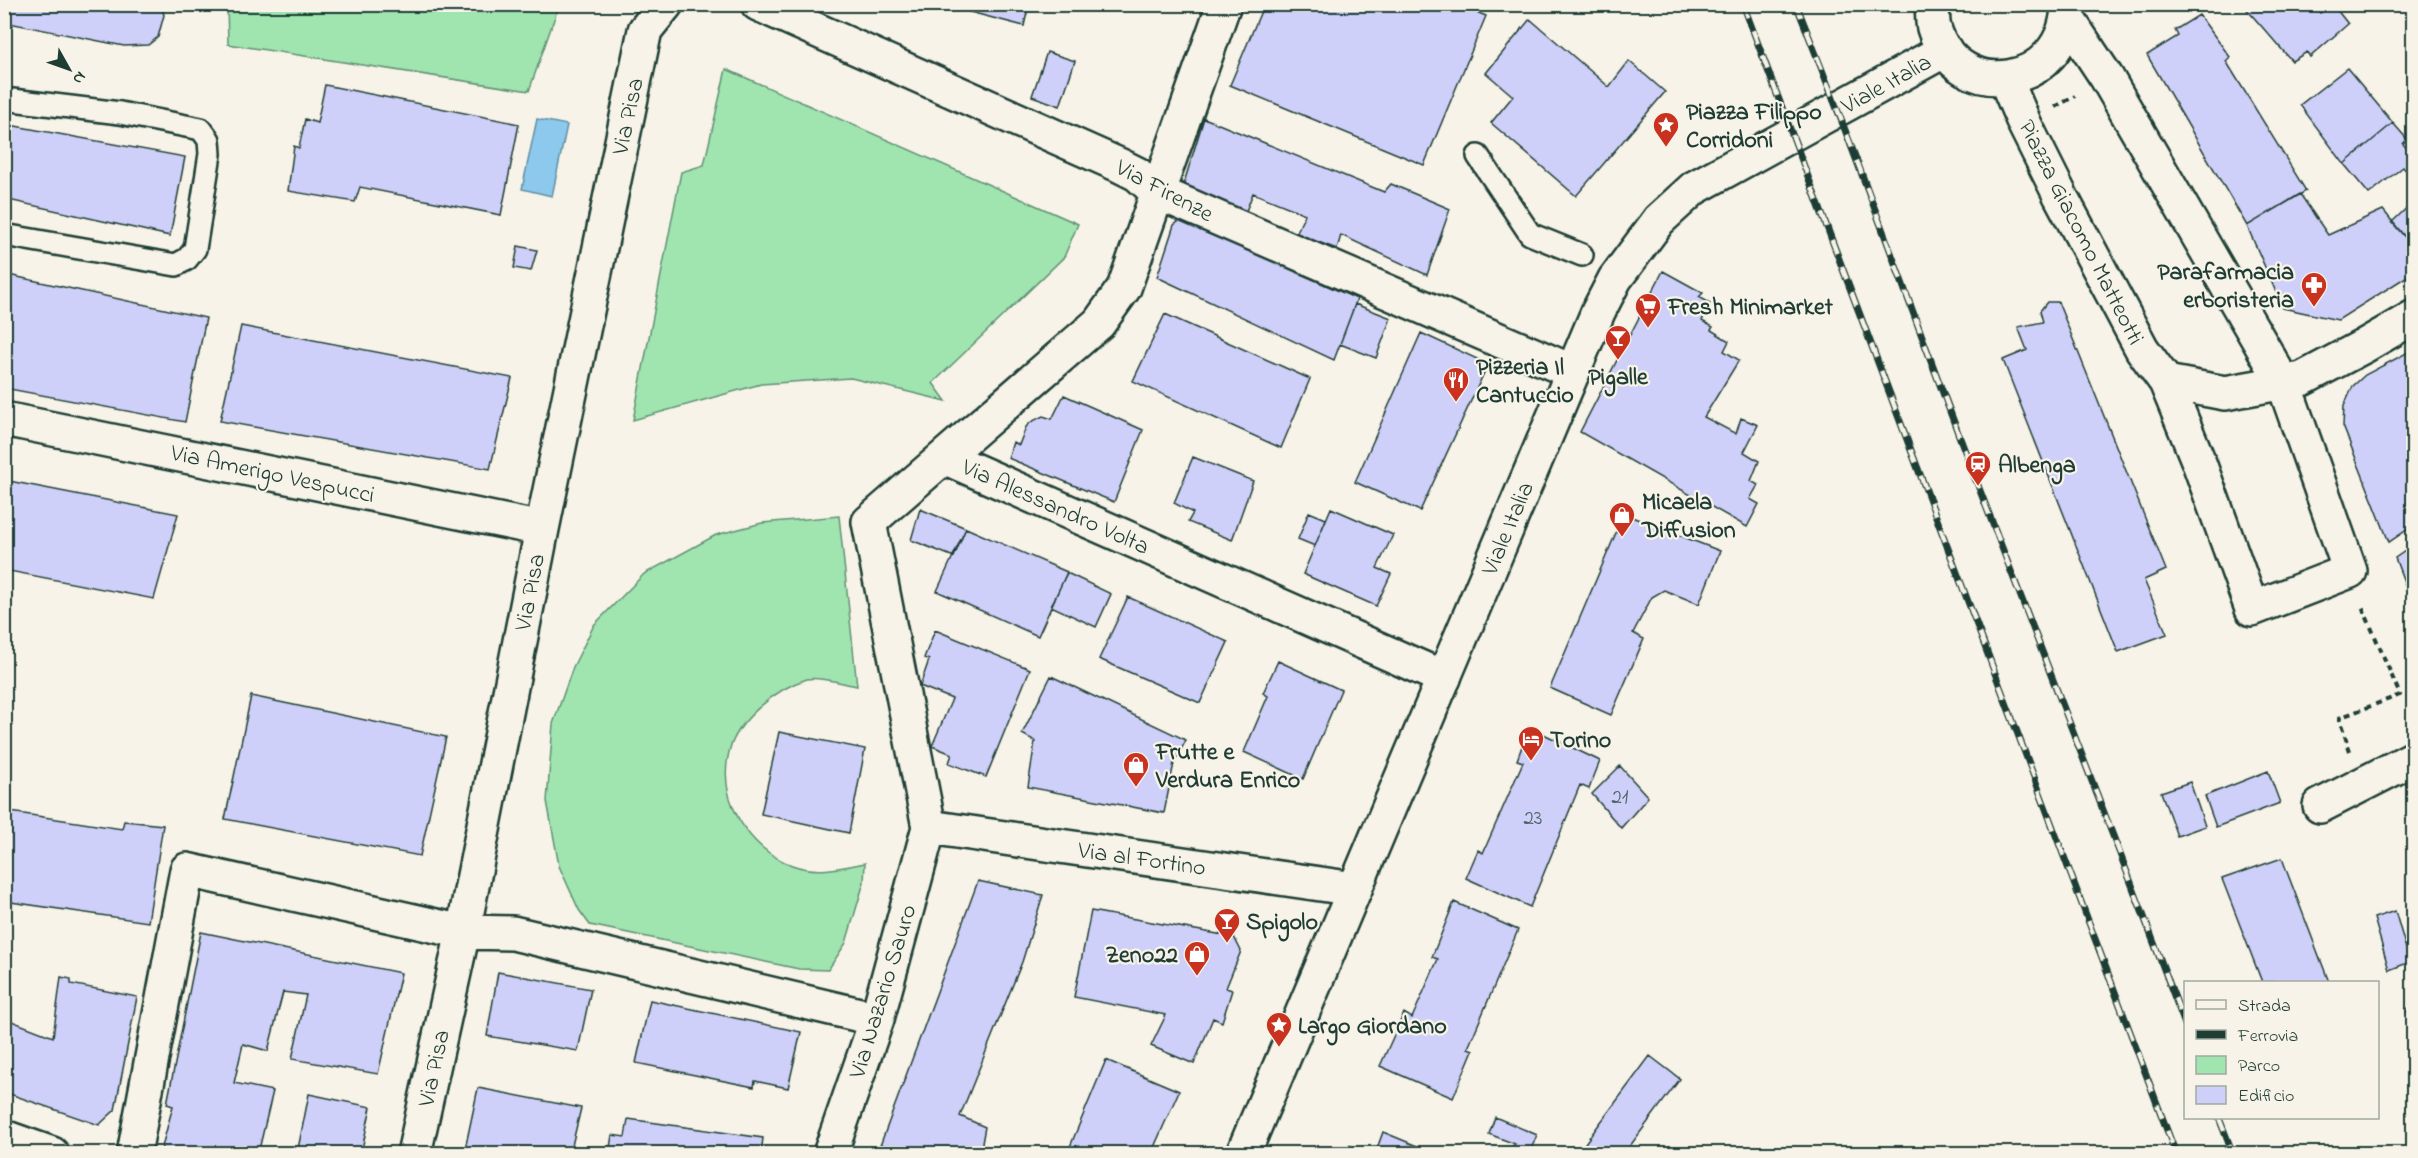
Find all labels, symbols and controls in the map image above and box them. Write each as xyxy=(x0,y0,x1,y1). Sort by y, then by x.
north arrow xyxy=(39,39,99,99)
street label: Viale Italia xyxy=(1835,46,1939,125)
text: N xyxy=(66,66,92,89)
street label: Via Pisa xyxy=(604,75,655,159)
place label: Piazza Filippo Corridoni xyxy=(1686,96,1822,159)
place icon: Piazza Filippo Corridoni xyxy=(1651,110,1681,148)
street label: Piazza Giacomo Matteotti xyxy=(2008,114,2152,352)
street label: Via Firenze xyxy=(1108,151,1219,233)
place label: Parafarmacia erboristeria xyxy=(2157,256,2294,319)
pharmacy icon: Parafarmacia erboristeria xyxy=(2299,270,2329,308)
supermarket icon: Fresh Minimarket xyxy=(1633,291,1663,329)
place label: Fresh Minimarket xyxy=(1667,291,1834,326)
bar icon: Pigalle xyxy=(1603,323,1633,361)
place label: Pizzeria Il Cantuccio xyxy=(1476,351,1574,414)
place label: Pigalle xyxy=(1588,361,1649,397)
restaurant icon: Pizzeria Il Cantuccio xyxy=(1441,365,1471,403)
street label: Via Amerigo Vespucci xyxy=(166,437,378,514)
station icon: Albenga xyxy=(1963,449,1993,487)
place label: Albenga xyxy=(1998,449,2076,485)
street label: Via Alessandro Volta xyxy=(955,451,1154,565)
street label: Viale Italia xyxy=(1474,477,1545,582)
place label: Micaela Diffusion xyxy=(1641,486,1736,549)
shop icon: Micaela Diffusion xyxy=(1607,500,1637,538)
street label: Via Pisa xyxy=(507,551,556,635)
hotel icon: Torino xyxy=(1516,724,1546,762)
place label: Torino xyxy=(1550,724,1611,759)
place label: Frutte e Verdura Enrico xyxy=(1155,736,1300,799)
shop icon: Frutte e Verdura Enrico xyxy=(1121,750,1151,788)
house number: 21 xyxy=(1611,783,1629,813)
house number: 23 xyxy=(1523,804,1543,834)
street label: Via al Fortino xyxy=(1074,834,1208,887)
street label: Via Nazario Sauro xyxy=(841,900,927,1084)
bar icon: Spigolo xyxy=(1212,906,1242,944)
place label: Spigolo xyxy=(1246,906,1318,942)
place label: Zeno22 xyxy=(1105,939,1178,974)
shop icon: Zeno22 xyxy=(1182,939,1212,977)
legend xyxy=(2184,981,2379,1119)
text: Strada xyxy=(2238,994,2291,1020)
place icon: Largo Giordano xyxy=(1264,1010,1294,1048)
place label: Largo Giordano xyxy=(1298,1010,1447,1046)
text: Ferrovia xyxy=(2237,1024,2298,1050)
street label: Via Pisa xyxy=(410,1027,461,1111)
text: Parco xyxy=(2238,1054,2280,1080)
text: Edificio xyxy=(2238,1084,2294,1110)

